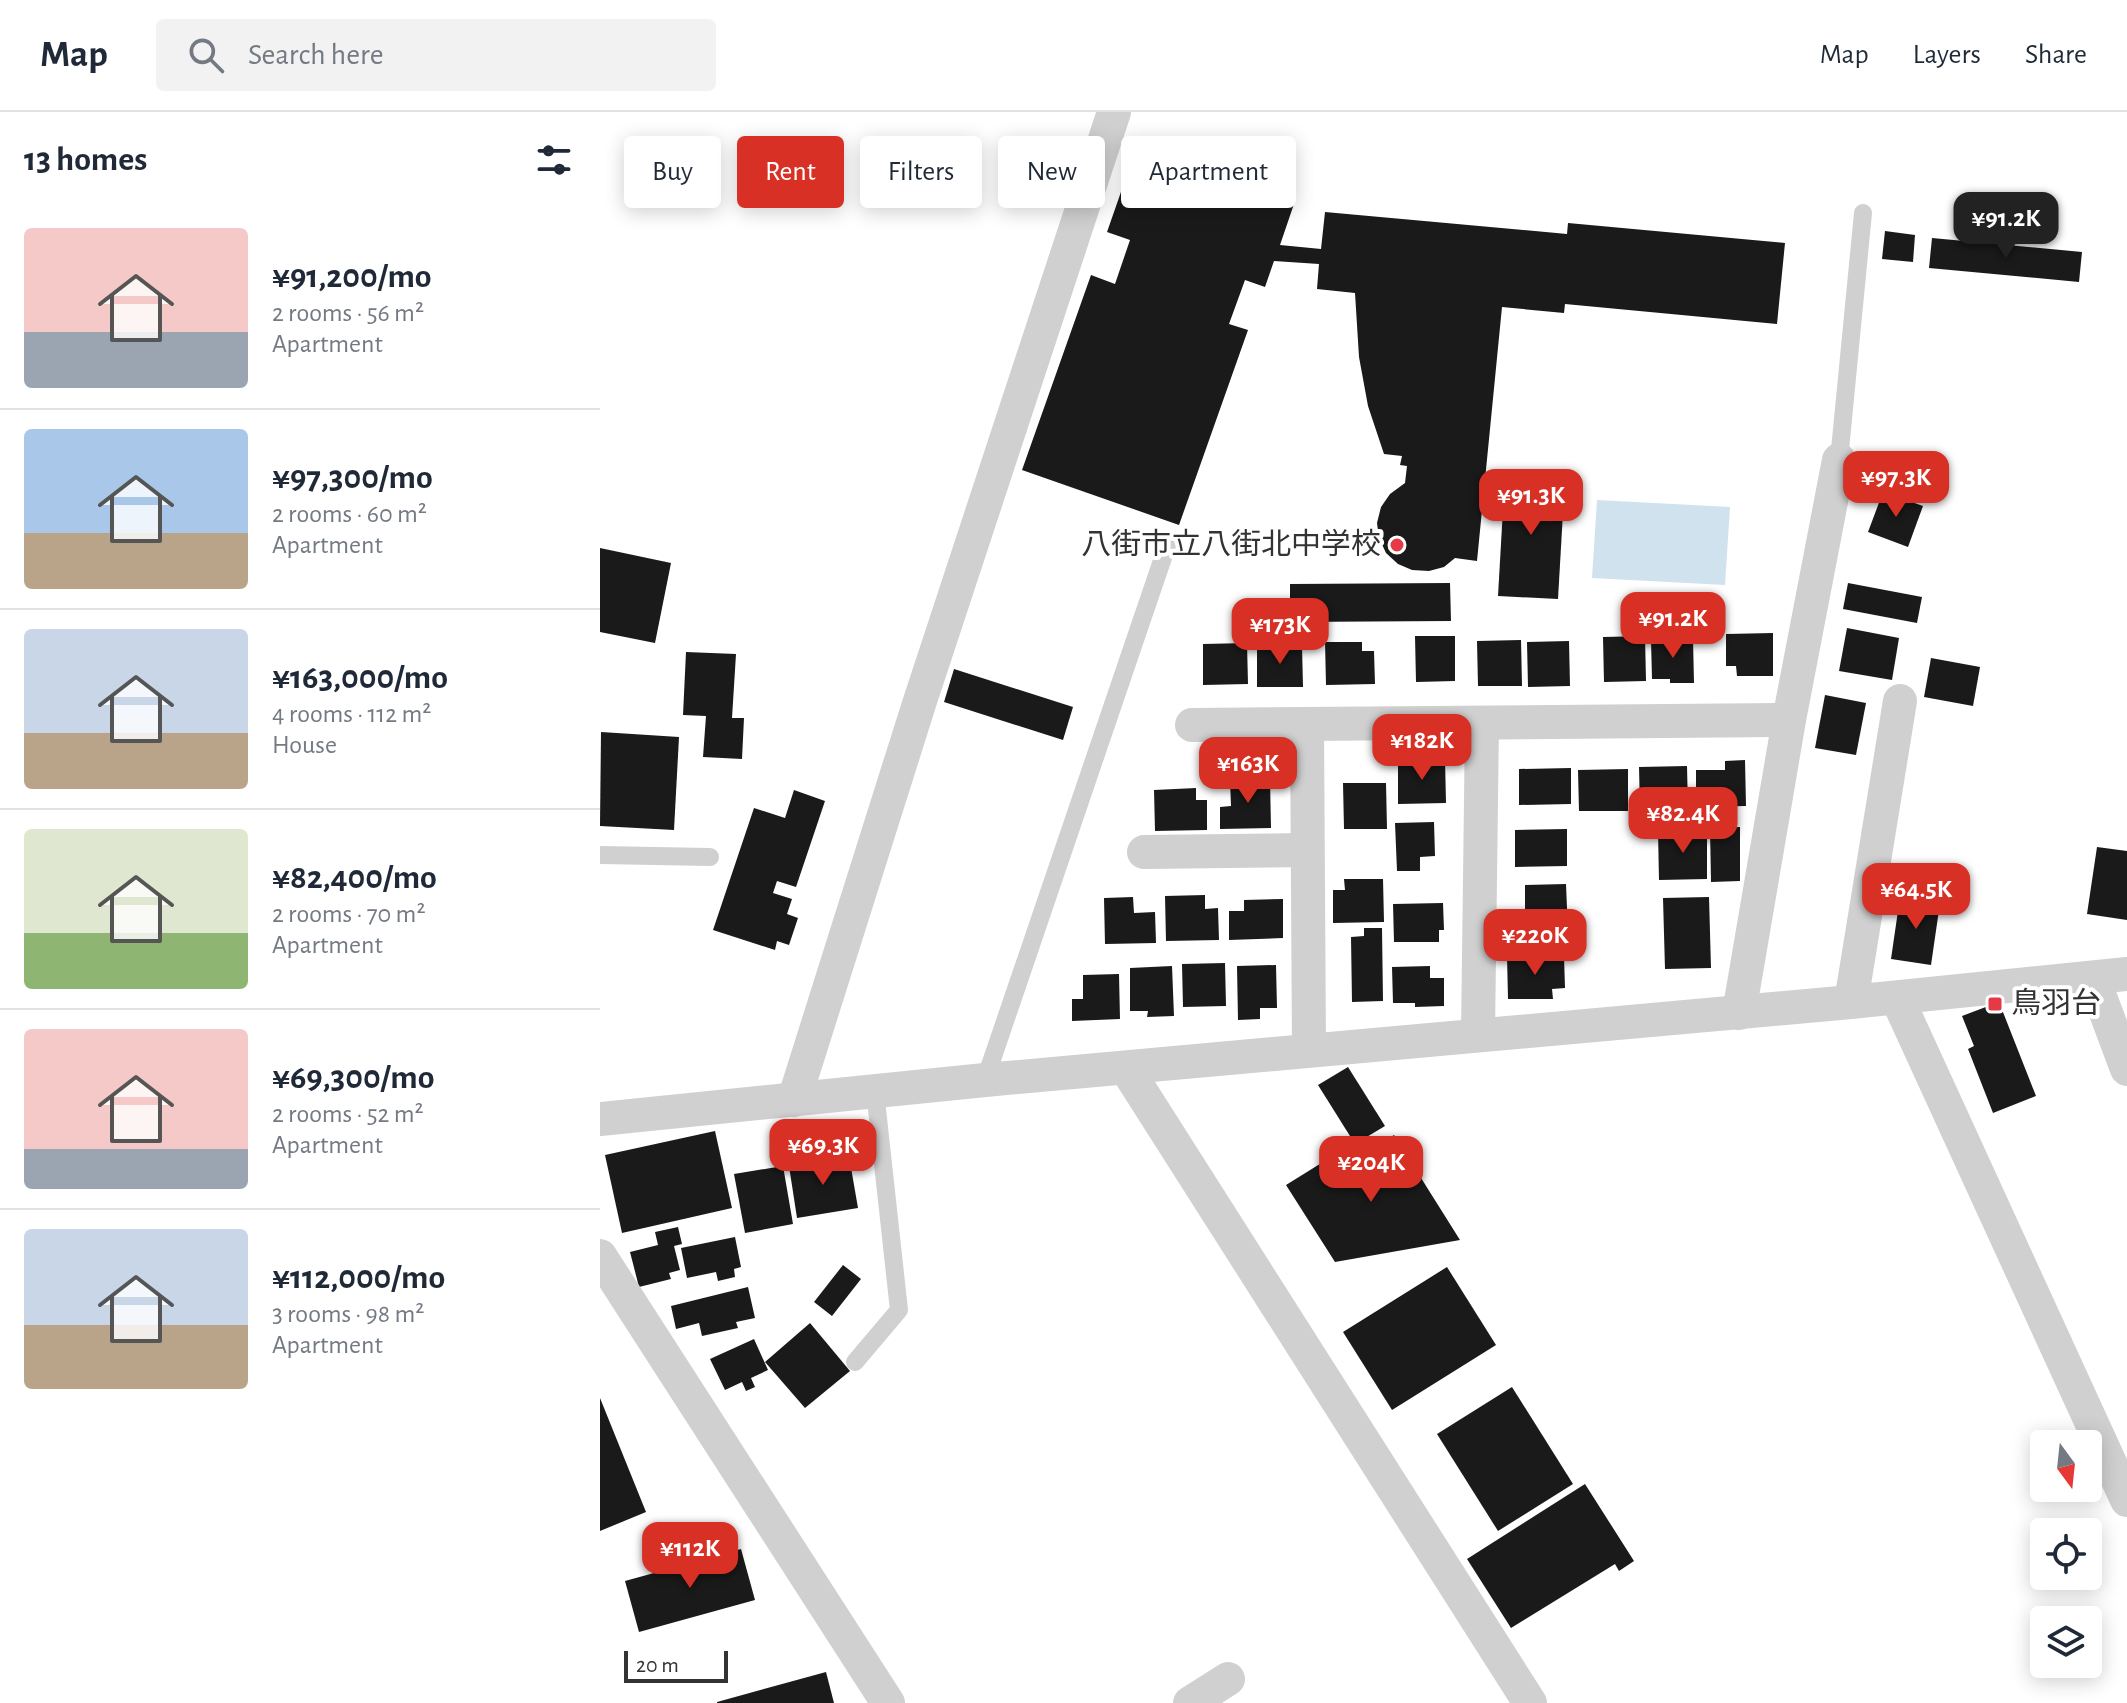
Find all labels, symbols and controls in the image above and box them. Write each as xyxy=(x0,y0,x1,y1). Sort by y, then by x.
search box xyxy=(156,19,716,91)
icon: search xyxy=(184,33,228,77)
text: Map xyxy=(40,36,108,74)
text: Search here xyxy=(248,40,384,70)
text: Map xyxy=(1820,41,1869,69)
text: Layers xyxy=(1913,41,1981,69)
text: Share xyxy=(2025,41,2087,69)
chip: Buy xyxy=(624,136,721,208)
chip: Rent xyxy=(737,136,844,208)
chip: Filters xyxy=(860,136,982,208)
chip: New xyxy=(998,136,1105,208)
chip: Apartment xyxy=(1121,136,1296,208)
icon: filters xyxy=(532,138,576,182)
text: 13 homes xyxy=(24,143,147,177)
pin: ¥91.2K xyxy=(1941,192,2071,260)
text: ¥91.2K xyxy=(1972,205,2040,231)
icon: home xyxy=(88,260,184,356)
text: ¥91,200/mo xyxy=(272,260,432,294)
text: 2 rooms · 56 m² xyxy=(272,300,424,326)
text: Apartment xyxy=(272,331,383,357)
pin: ¥97.3K xyxy=(1831,451,1961,519)
icon: home xyxy=(88,461,184,557)
text: ¥97,300/mo xyxy=(272,461,433,495)
text: ¥97.3K xyxy=(1861,464,1931,490)
pin: ¥91.3K xyxy=(1466,469,1596,537)
text: ¥91.3K xyxy=(1497,482,1565,508)
text: 2 rooms · 60 m² xyxy=(272,501,427,527)
place label: 八街市立八街北中学校 xyxy=(1081,528,1381,560)
text: Apartment xyxy=(272,532,383,558)
marker: 八街市立八街北中学校 xyxy=(1388,536,1406,554)
pin: ¥91.2K xyxy=(1608,592,1738,660)
pin: ¥173K xyxy=(1224,598,1336,666)
text: ¥91.2K xyxy=(1639,605,1707,631)
text: ¥173K xyxy=(1250,611,1310,637)
icon: home xyxy=(88,661,184,757)
text: ¥163,000/mo xyxy=(272,661,448,695)
text: 4 rooms · 112 m² xyxy=(272,701,431,727)
pin: ¥182K xyxy=(1366,714,1478,782)
text: ¥182K xyxy=(1390,727,1454,753)
text: House xyxy=(272,732,337,758)
pin: ¥163K xyxy=(1192,737,1304,805)
text: ¥163K xyxy=(1217,750,1279,776)
pin: ¥82.4K xyxy=(1618,787,1748,855)
text: ¥82.4K xyxy=(1647,800,1719,826)
icon: home xyxy=(88,861,184,957)
text: ¥82,400/mo xyxy=(272,861,437,895)
pin: ¥64.5K xyxy=(1851,863,1981,931)
text: ¥64.5K xyxy=(1880,876,1952,902)
text: 2 rooms · 70 m² xyxy=(272,901,425,927)
pin: ¥220K xyxy=(1479,909,1591,977)
text: ¥220K xyxy=(1502,922,1568,948)
text: Apartment xyxy=(272,932,383,958)
place label: 鳥羽台 xyxy=(2011,987,2101,1019)
marker: 鳥羽台 xyxy=(1986,995,2004,1013)
icon: home xyxy=(88,1061,184,1157)
text: ¥69,300/mo xyxy=(272,1061,435,1095)
text: 2 rooms · 52 m² xyxy=(272,1101,424,1127)
pin: ¥69.3K xyxy=(758,1119,888,1187)
text: Apartment xyxy=(272,1132,383,1158)
text: ¥69.3K xyxy=(787,1132,859,1158)
pin: ¥204K xyxy=(1315,1136,1427,1204)
text: ¥204K xyxy=(1337,1149,1405,1175)
icon: home xyxy=(88,1261,184,1357)
text: ¥112,000/mo xyxy=(272,1261,445,1295)
text: 3 rooms · 98 m² xyxy=(272,1301,424,1327)
text: Apartment xyxy=(272,1332,383,1358)
north arrow xyxy=(2030,1430,2102,1502)
map controls xyxy=(2030,1430,2102,1678)
button: locate xyxy=(2030,1518,2102,1590)
pin: ¥112K xyxy=(634,1522,746,1590)
text: ¥112K xyxy=(660,1535,720,1561)
button: layers xyxy=(2030,1606,2102,1678)
scale bar xyxy=(624,1647,728,1683)
text: 20 m xyxy=(636,1654,679,1676)

